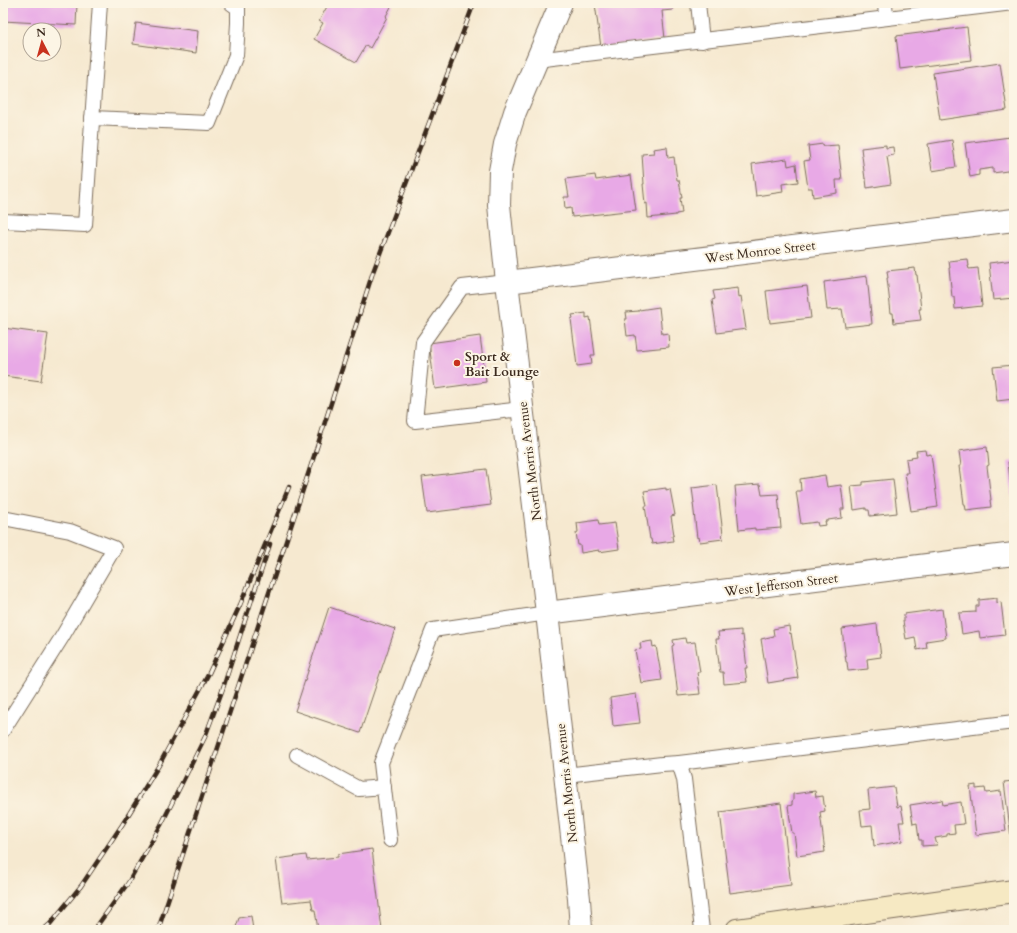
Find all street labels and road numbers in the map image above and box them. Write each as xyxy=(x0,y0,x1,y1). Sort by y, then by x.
street label: West Monroe Street xyxy=(703,236,816,268)
street label: North Morris Avenue xyxy=(514,400,546,522)
street label: West Jefferson Street xyxy=(722,569,839,601)
street label: North Morris Avenue xyxy=(552,722,582,844)

